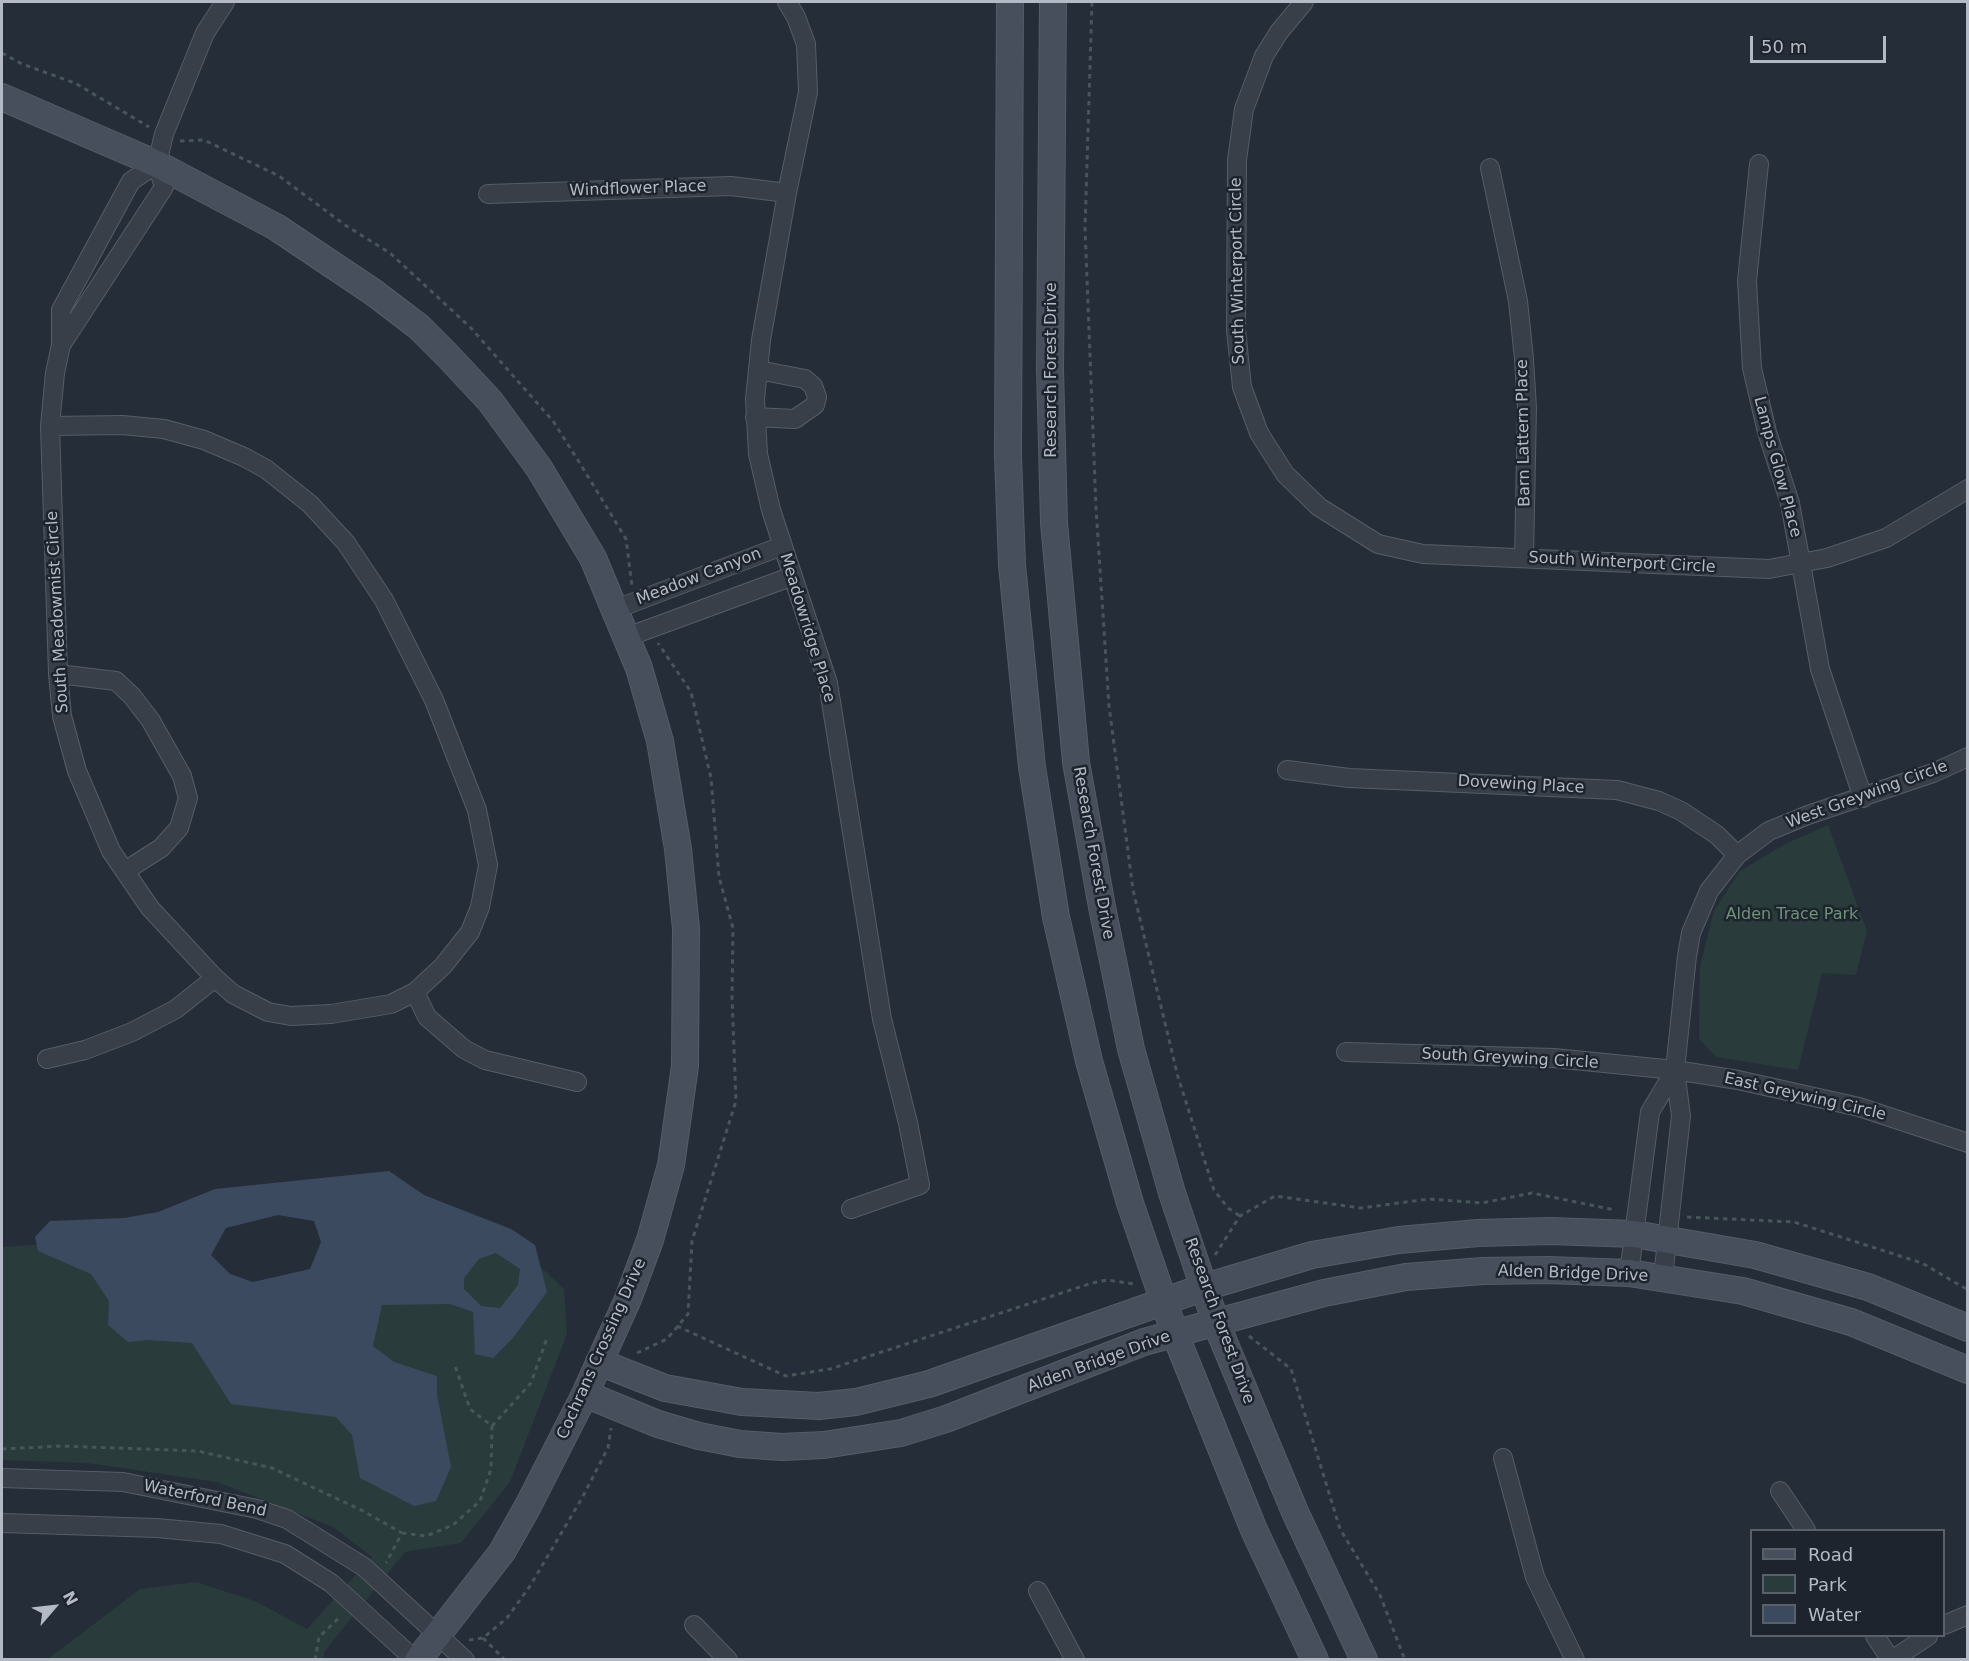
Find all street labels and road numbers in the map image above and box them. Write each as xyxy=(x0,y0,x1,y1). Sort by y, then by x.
street label: Windflower Place xyxy=(569,177,707,201)
street label: South Winterport Circle xyxy=(1227,177,1249,365)
street label: Research Forest Drive xyxy=(1042,282,1062,458)
street label: Barn Lattern Place xyxy=(1513,359,1535,507)
street label: Lamps Glow Place xyxy=(1749,394,1805,540)
street label: South Meadowmist Circle xyxy=(43,510,73,714)
street label: Meadow Canyon xyxy=(634,544,764,610)
street label: South Winterport Circle xyxy=(1528,549,1716,577)
street label: Meadowridge Place xyxy=(775,551,839,705)
street label: West Greywing Circle xyxy=(1784,757,1950,833)
street label: Research Forest Drive xyxy=(1068,765,1118,941)
street label: Dovewing Place xyxy=(1457,772,1585,798)
street label: South Greywing Circle xyxy=(1421,1045,1599,1073)
street label: East Greywing Circle xyxy=(1722,1069,1888,1125)
street label: Research Forest Drive xyxy=(1180,1235,1258,1407)
street label: Cochrans Crossing Drive xyxy=(553,1255,651,1443)
street label: Alden Bridge Drive xyxy=(1497,1262,1649,1286)
street label: Alden Bridge Drive xyxy=(1025,1327,1173,1397)
street label: Waterford Bend xyxy=(142,1477,268,1521)

